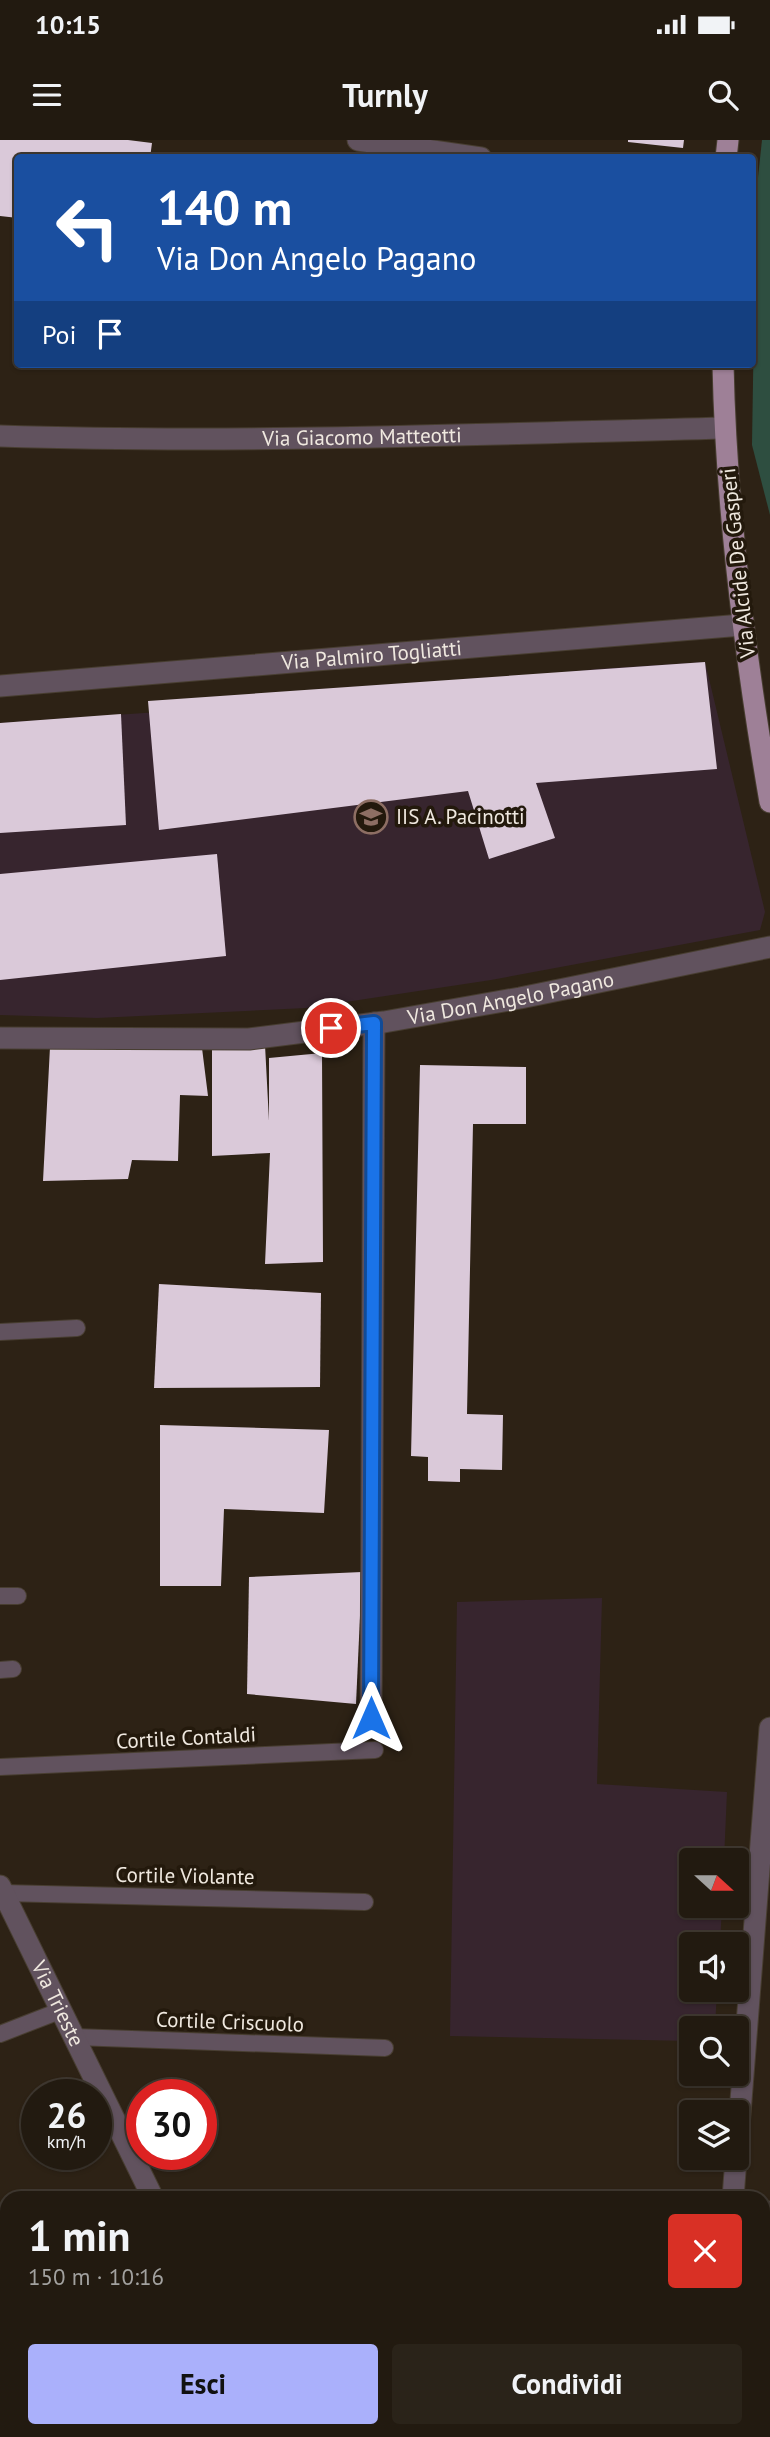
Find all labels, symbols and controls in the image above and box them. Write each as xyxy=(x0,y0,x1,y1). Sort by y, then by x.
text: 10:15 xyxy=(35,8,101,41)
text: Turnly xyxy=(342,74,428,116)
icon: menu xyxy=(28,76,66,114)
icon: search xyxy=(704,76,742,114)
text: 140 m xyxy=(157,175,292,239)
icon: left xyxy=(42,182,133,273)
text: Via Don Angelo Pagano xyxy=(157,237,476,279)
icon: arrive xyxy=(91,315,129,353)
text: Poi xyxy=(42,318,77,351)
street label: Via Giacomo Matteotti xyxy=(261,421,462,452)
street label: Via Alcide De Gasperi xyxy=(714,467,761,660)
street label: Via Palmiro Togliatti xyxy=(279,634,463,676)
school or university icon: IIS A. Pacinotti xyxy=(352,798,390,836)
place label: IIS A. Pacinotti xyxy=(396,803,525,830)
street label: Via Don Angelo Pagano xyxy=(404,965,616,1031)
pin xyxy=(301,998,361,1058)
icon: arrive xyxy=(312,1009,350,1047)
position arrow xyxy=(334,1681,408,1755)
street label: Cortile Contaldi xyxy=(115,1720,257,1755)
north arrow xyxy=(679,1848,749,1918)
map controls xyxy=(679,1848,749,2170)
street label: Cortile Violante xyxy=(115,1861,255,1890)
button: sound xyxy=(679,1932,749,2002)
street label: Via Trieste xyxy=(25,1955,91,2051)
street label: Cortile Criscuolo xyxy=(156,2005,305,2038)
button: search xyxy=(679,2016,749,2086)
speed limit sign: 30 xyxy=(126,2079,217,2170)
text: 26 xyxy=(47,2092,86,2138)
button: layers xyxy=(679,2100,749,2170)
text: km/h xyxy=(47,2130,86,2153)
text: 1 min xyxy=(28,2208,130,2263)
button: close xyxy=(668,2214,742,2288)
text: 150 m · 10:16 xyxy=(28,2262,164,2291)
button: Esci xyxy=(28,2344,378,2424)
button: Condividi xyxy=(392,2344,742,2424)

